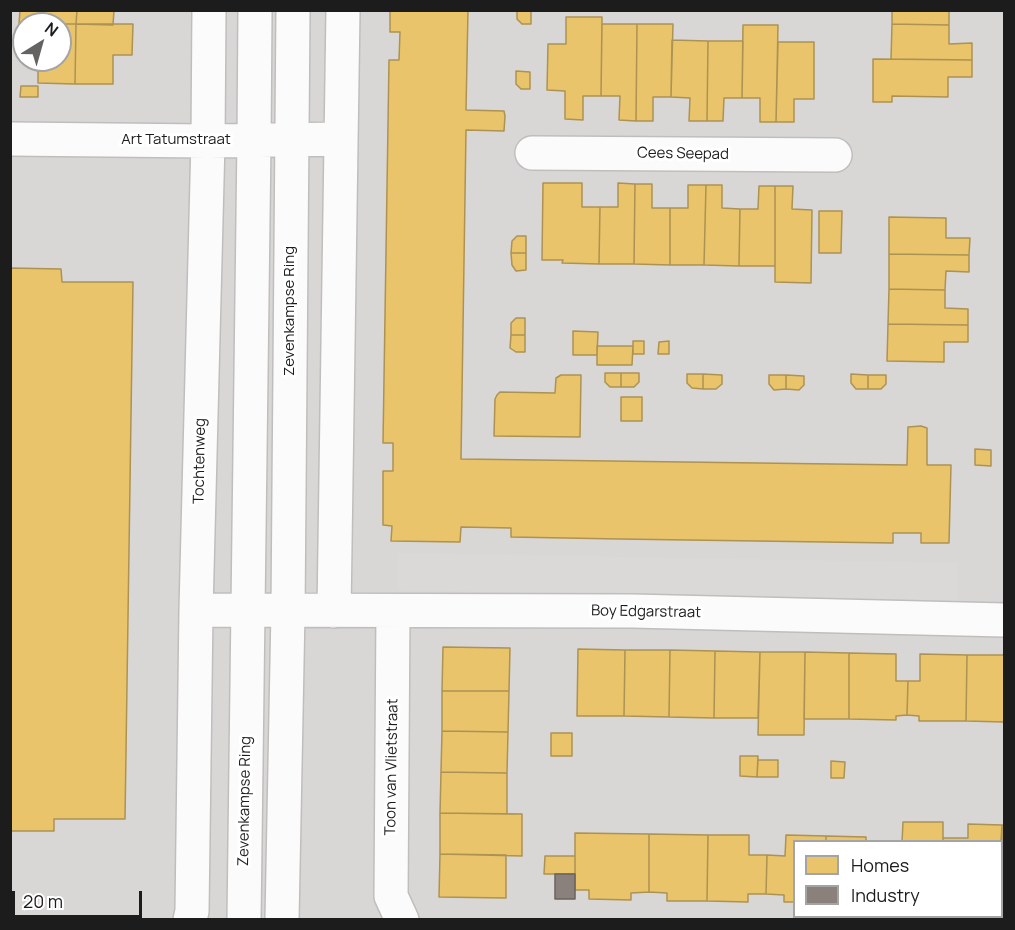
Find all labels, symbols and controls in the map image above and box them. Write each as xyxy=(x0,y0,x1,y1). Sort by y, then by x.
north arrow xyxy=(12,12,72,72)
text: N xyxy=(40,17,63,41)
street label: Art Tatumstraat xyxy=(121,131,231,149)
street label: Cees Seepad xyxy=(637,144,729,164)
street label: Zevenkampse Ring xyxy=(281,246,299,376)
street label: Tochtenweg xyxy=(190,418,210,504)
street label: Boy Edgarstraat xyxy=(591,602,701,622)
street label: Toon van Vlietstraat xyxy=(382,698,402,836)
street label: Zevenkampse Ring xyxy=(235,736,255,866)
legend xyxy=(793,840,1003,918)
text: Homes xyxy=(851,853,909,877)
scale bar xyxy=(15,879,146,917)
text: Industry xyxy=(851,883,920,907)
text: 20 m xyxy=(23,889,63,913)

